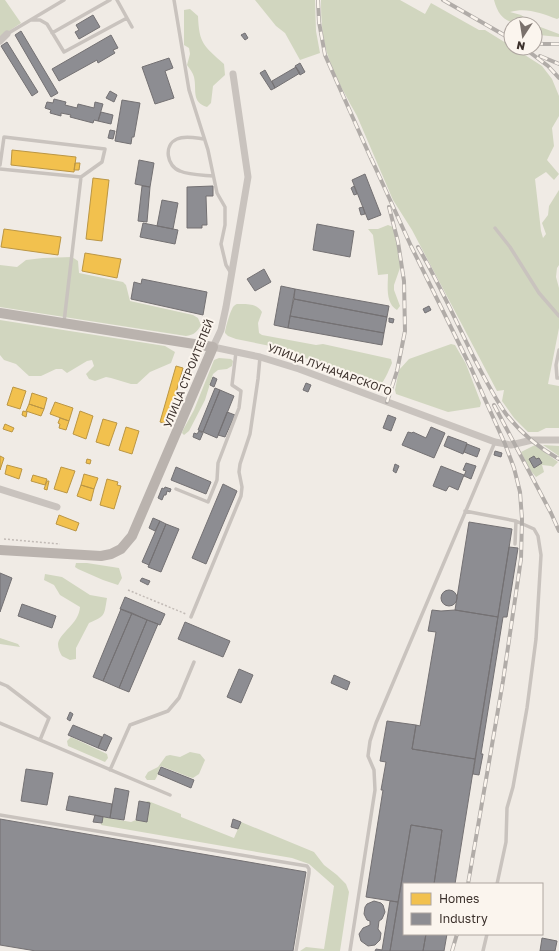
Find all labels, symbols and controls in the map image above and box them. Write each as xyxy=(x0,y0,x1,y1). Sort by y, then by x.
north arrow xyxy=(503,16,543,56)
text: N xyxy=(515,39,526,53)
street label: УЛИЦА СТРОИТЕЛЕЙ xyxy=(160,317,216,429)
street label: УЛИЦА ЛУНАЧАРСКОГО xyxy=(266,340,394,398)
legend xyxy=(403,883,543,935)
text: Homes xyxy=(439,891,479,906)
text: Industry xyxy=(439,911,488,926)

